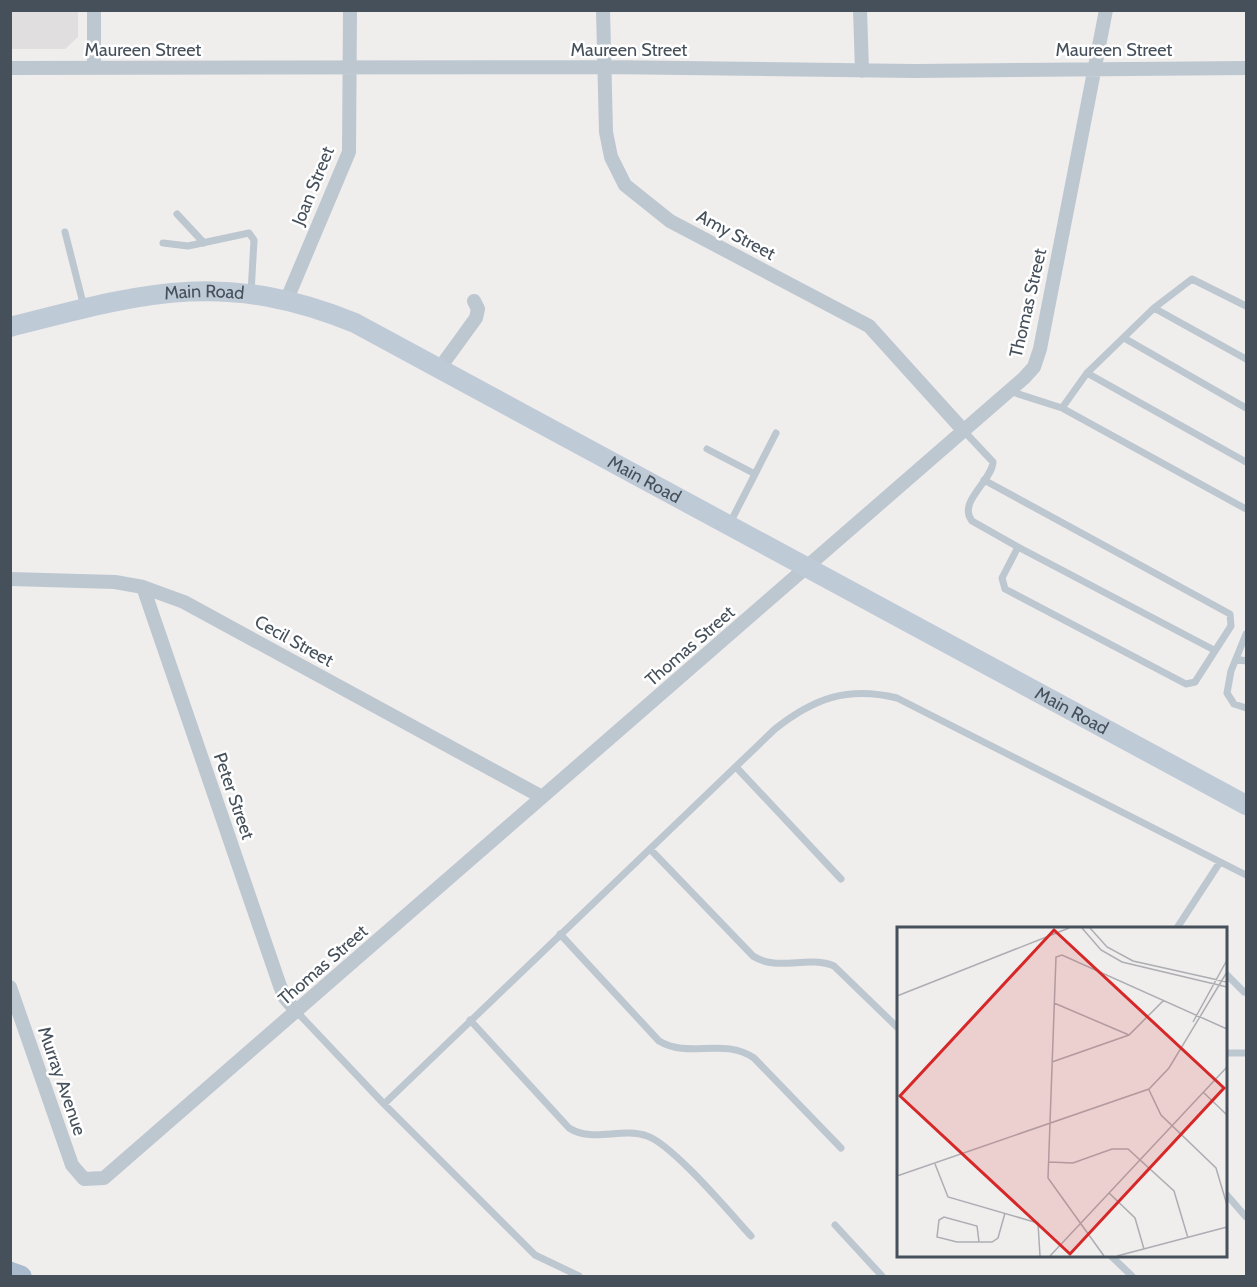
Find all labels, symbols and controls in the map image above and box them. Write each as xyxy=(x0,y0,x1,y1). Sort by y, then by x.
street label: Maureen Street xyxy=(85,39,201,61)
street label: Maureen Street xyxy=(571,39,687,61)
street label: Maureen Street xyxy=(1056,39,1172,61)
street label: Joan Street xyxy=(287,143,339,230)
street label: Amy Street xyxy=(693,205,779,265)
street label: Thomas Street xyxy=(1005,246,1051,360)
street label: Main Road xyxy=(163,280,245,305)
street label: Main Road xyxy=(604,451,685,508)
street label: Thomas Street xyxy=(641,601,739,691)
street label: Cecil Street xyxy=(251,610,337,672)
street label: Main Road xyxy=(1031,682,1112,739)
street label: Peter Street xyxy=(209,750,259,842)
street label: Thomas Street xyxy=(274,920,372,1010)
inset map xyxy=(897,927,1227,1257)
street label: Murray Avenue xyxy=(33,1024,91,1138)

